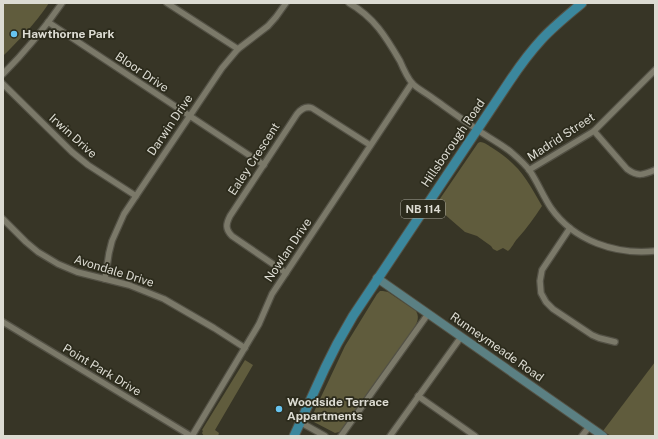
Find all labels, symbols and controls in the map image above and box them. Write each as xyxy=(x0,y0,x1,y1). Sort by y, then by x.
place label: Hawthorne Park xyxy=(22,27,115,41)
marker: Hawthorne Park xyxy=(9,29,19,39)
street label: Bloor Drive xyxy=(113,49,171,95)
street label: Darwin Drive xyxy=(144,92,196,158)
street label: Hillsborough Road xyxy=(418,96,488,190)
street label: Madrid Street xyxy=(525,110,597,164)
street label: Irwin Drive xyxy=(46,111,100,161)
street label: Ealey Crescent xyxy=(225,120,283,198)
road number: NB 114 xyxy=(401,200,445,218)
street label: Nowlan Drive xyxy=(262,215,315,285)
street label: Avondale Drive xyxy=(72,252,156,290)
street label: Runneymeade Road xyxy=(448,309,546,385)
street label: Point Park Drive xyxy=(60,341,144,399)
place label: Woodside Terrace Appartments xyxy=(287,395,389,423)
marker: Woodside Terrace Appartments xyxy=(274,404,284,414)

